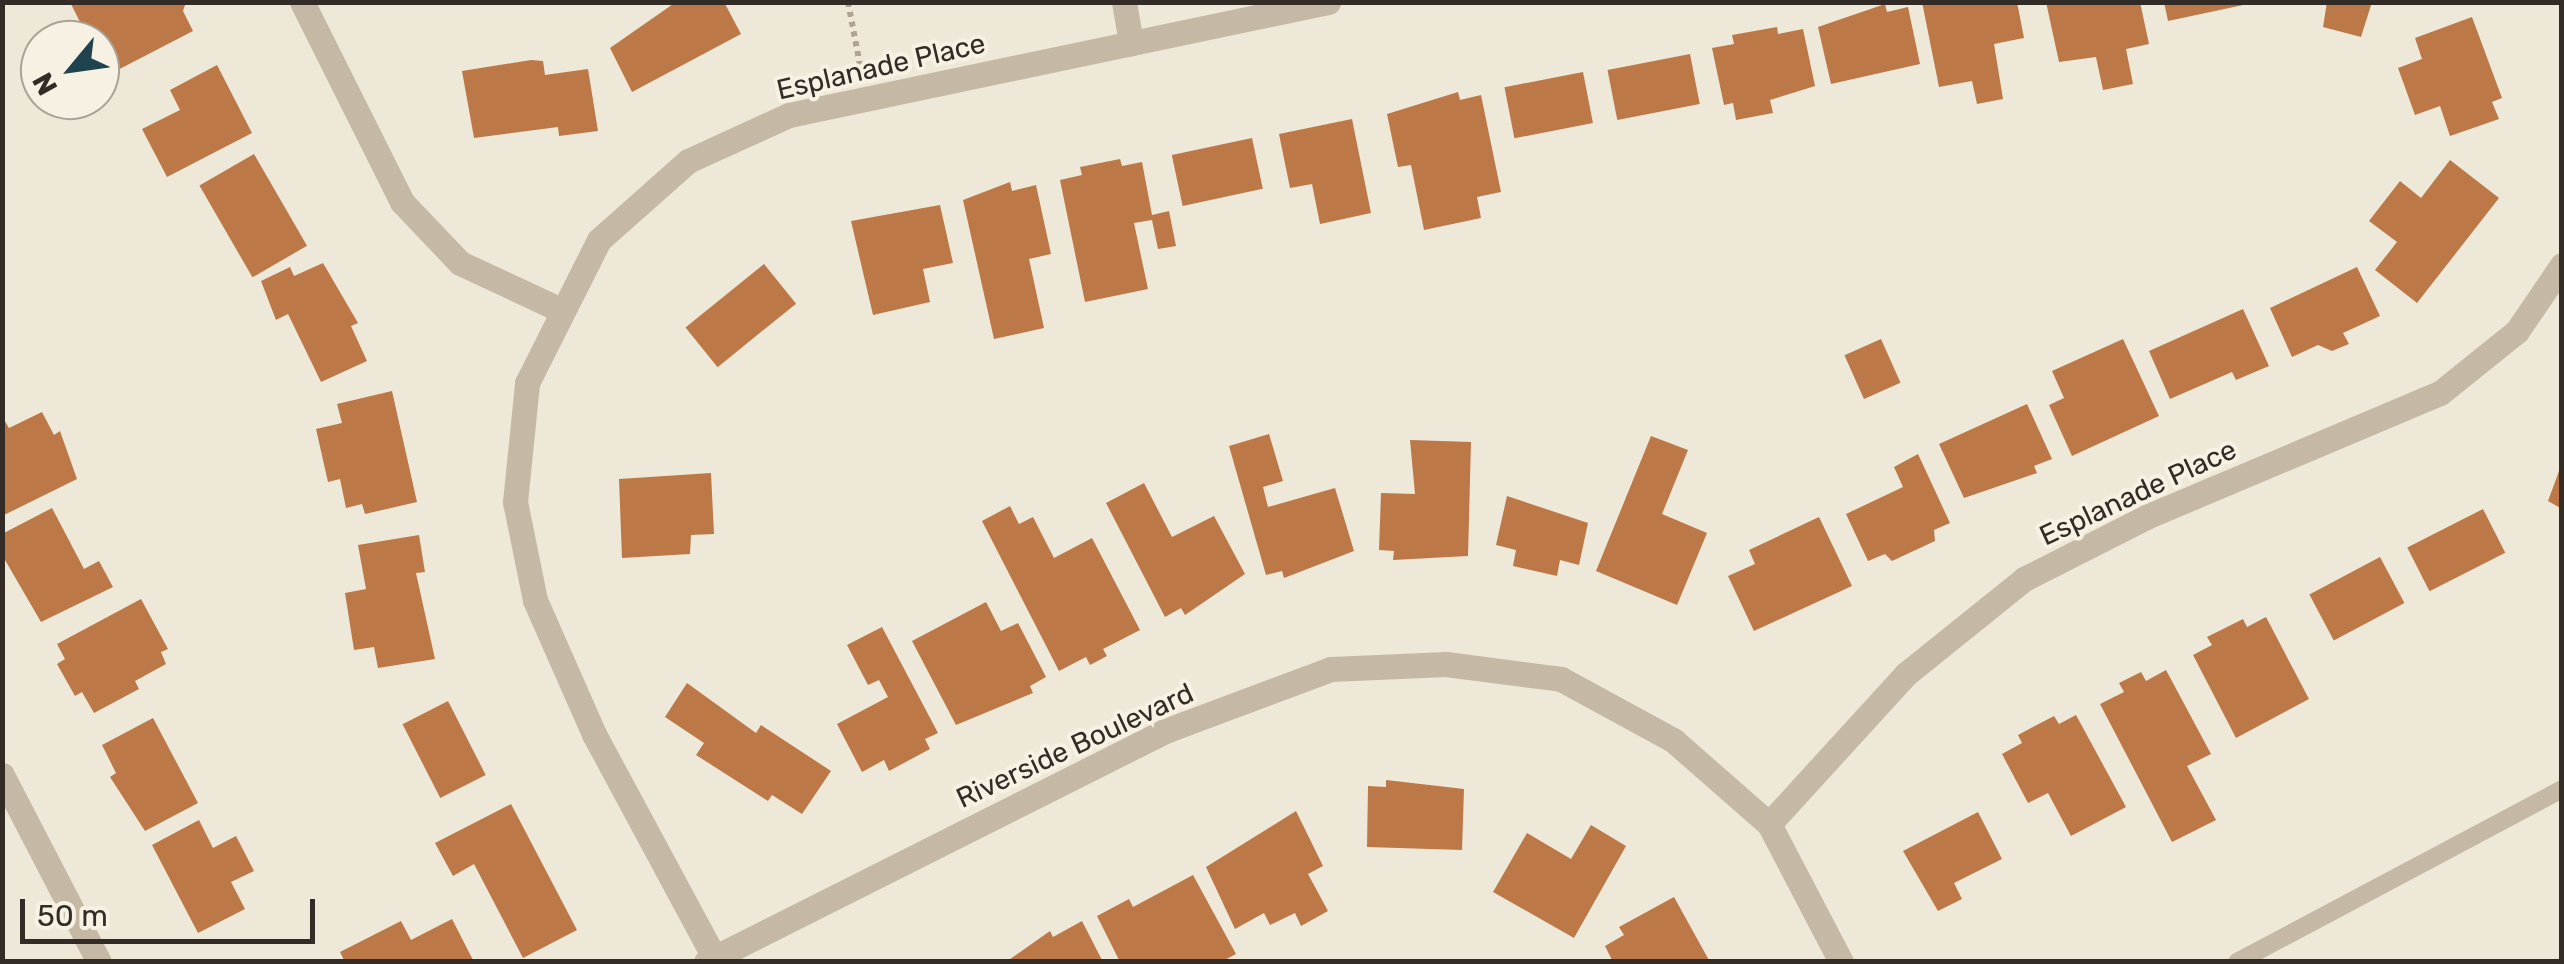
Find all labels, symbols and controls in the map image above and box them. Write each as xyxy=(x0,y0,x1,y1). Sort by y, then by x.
north arrow xyxy=(20,20,120,120)
street label: Esplanade Place xyxy=(773,27,989,107)
text: N xyxy=(26,67,64,101)
street label: Esplanade Place xyxy=(2034,433,2242,553)
street label: Riverside Boulevard xyxy=(951,676,1199,816)
scale bar xyxy=(25,879,320,941)
text: 50 m xyxy=(37,898,108,934)

